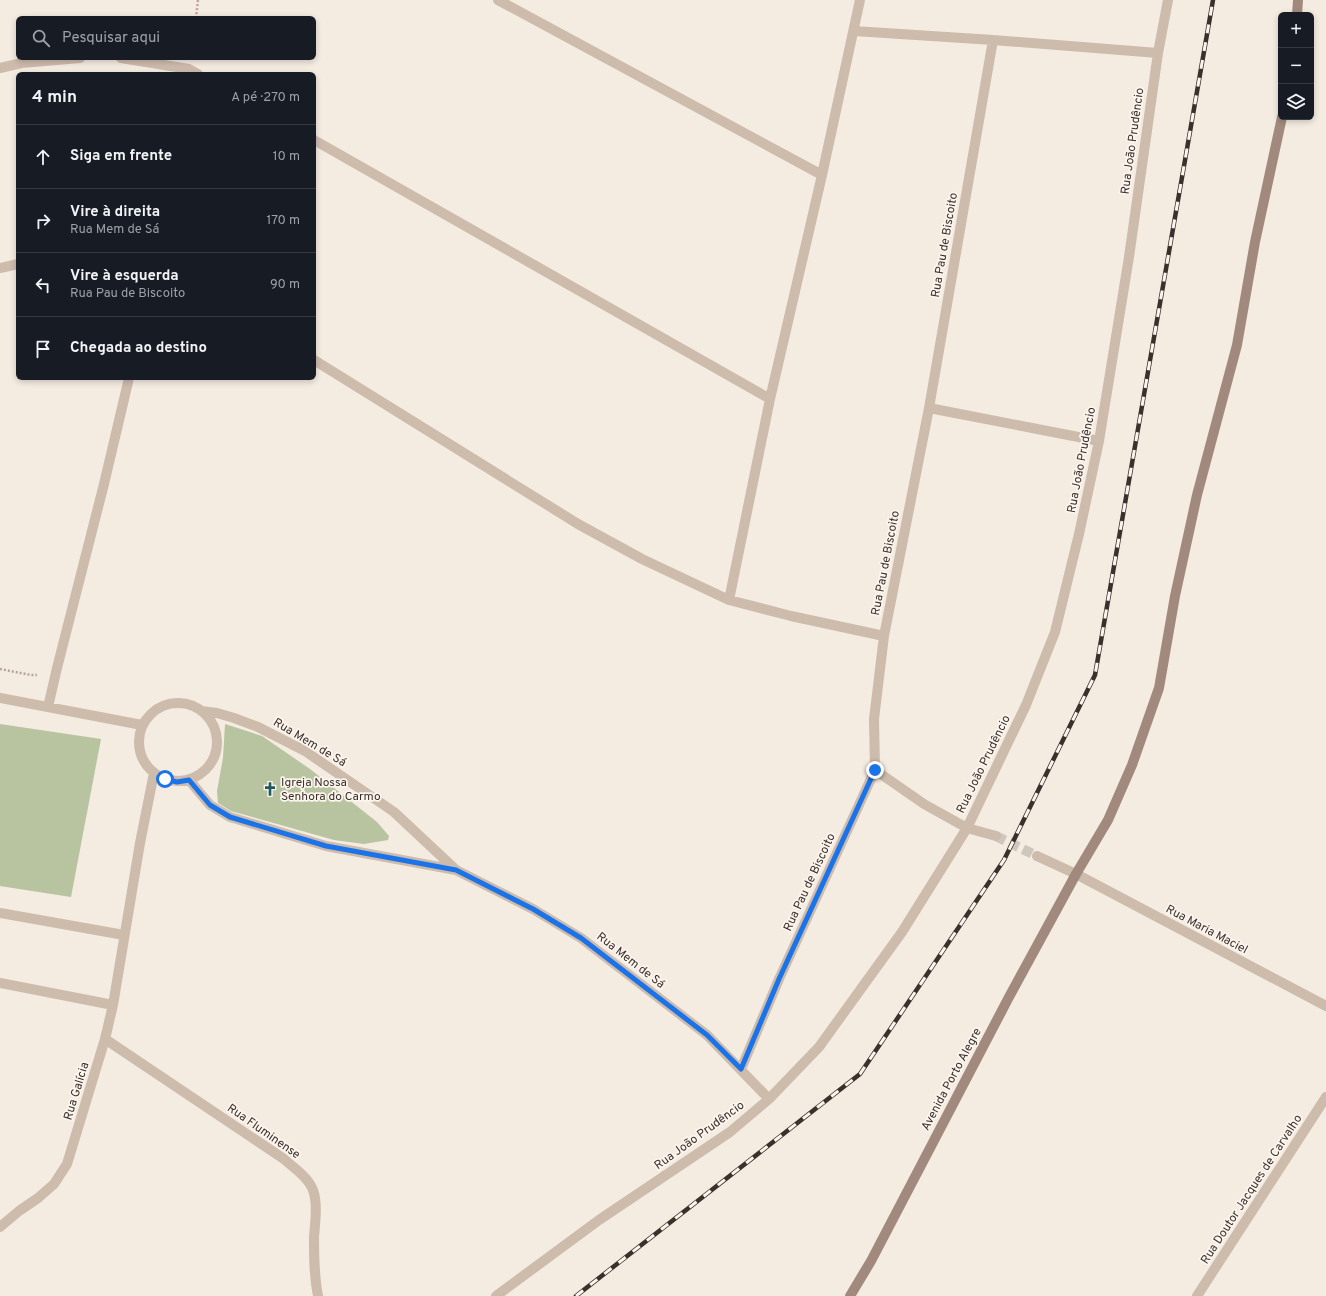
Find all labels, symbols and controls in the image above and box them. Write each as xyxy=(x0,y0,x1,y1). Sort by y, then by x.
map controls xyxy=(1278,12,1314,120)
button: + xyxy=(1278,12,1314,48)
search box xyxy=(16,16,316,60)
icon: search xyxy=(30,27,52,49)
text: Pesquisar aqui xyxy=(62,29,160,48)
button: − xyxy=(1278,48,1314,84)
button: layers xyxy=(1278,84,1314,120)
street label: Rua João Prudêncio xyxy=(1118,86,1148,196)
text: 4 min xyxy=(32,87,77,109)
text: A pé · 270 m xyxy=(231,90,300,106)
icon: ahead xyxy=(32,146,54,168)
text: Siga em frente xyxy=(70,147,172,166)
text: 10 m xyxy=(273,149,300,165)
street label: Rua Pau de Biscoito xyxy=(928,191,962,299)
text: Vire à direita xyxy=(70,203,160,222)
icon: right xyxy=(32,210,54,232)
text: 170 m xyxy=(266,213,300,229)
text: Rua Mem de Sá xyxy=(70,222,159,238)
text: Vire à esquerda xyxy=(70,267,179,286)
icon: left xyxy=(32,274,54,296)
text: 90 m xyxy=(270,277,300,293)
text: Rua Pau de Biscoito xyxy=(70,286,185,302)
icon: arrive xyxy=(32,338,54,360)
text: Chegada ao destino xyxy=(70,339,207,358)
street label: Rua João Prudêncio xyxy=(1064,406,1100,515)
street label: Rua Pau de Biscoito xyxy=(868,509,904,617)
street label: Rua João Prudêncio xyxy=(953,712,1015,816)
street label: Rua Mem de Sá xyxy=(270,715,349,771)
route end xyxy=(866,761,884,779)
route start xyxy=(156,770,174,788)
place label: Igreja Nossa Senhora do Carmo xyxy=(281,775,381,805)
church icon: Igreja Nossa Senhora do Carmo xyxy=(262,781,278,797)
street label: Rua Pau de Biscoito xyxy=(780,831,840,934)
street label: Rua Maria Maciel xyxy=(1163,902,1250,958)
street label: Rua Mem de Sá xyxy=(593,929,668,992)
street label: Avenida Porto Alegre xyxy=(918,1025,986,1134)
street label: Rua Galícia xyxy=(61,1060,93,1122)
street label: Rua João Prudêncio xyxy=(651,1098,748,1174)
street label: Rua Fluminense xyxy=(224,1101,303,1163)
street label: Rua Doutor Jacques de Carvalho xyxy=(1197,1111,1306,1267)

